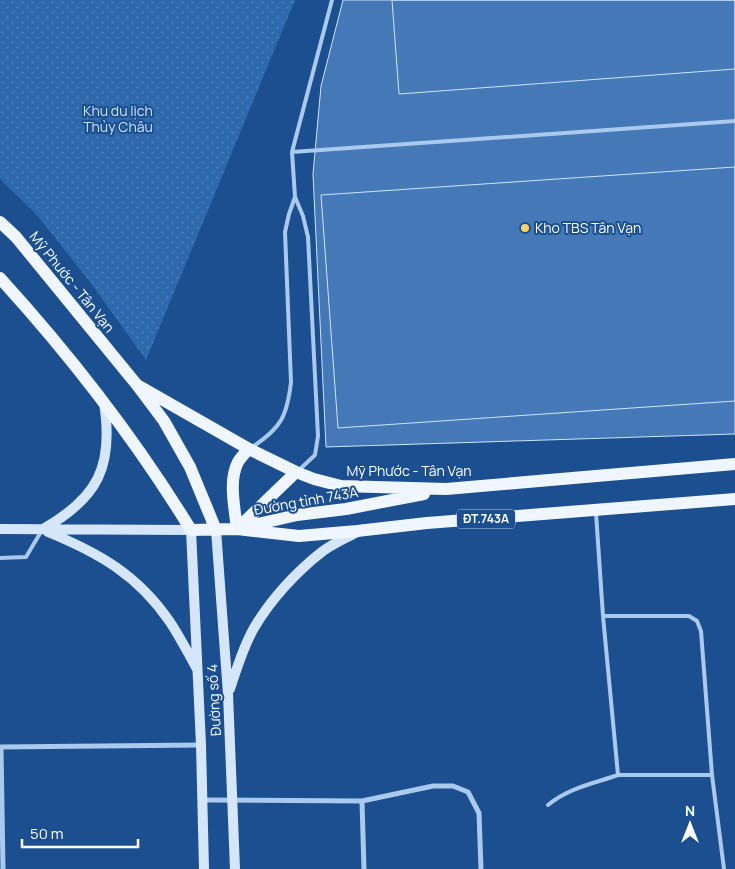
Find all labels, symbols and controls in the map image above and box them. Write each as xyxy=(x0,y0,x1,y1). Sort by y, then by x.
park label: Khu du lịch Thủy Châu xyxy=(83,101,153,136)
place label: Kho TBS Tân Vạn xyxy=(535,218,641,237)
marker: Kho TBS Tân Vạn xyxy=(519,222,531,234)
street label: Mỹ Phước - Tân Vạn xyxy=(26,227,119,336)
street label: Mỹ Phước - Tân Vạn xyxy=(347,461,471,480)
street label: Đường tỉnh 743A xyxy=(252,482,359,519)
road number: ĐT.743A xyxy=(457,509,515,528)
street label: Đường số 4 xyxy=(202,663,225,737)
north arrow xyxy=(665,799,715,849)
text: N xyxy=(685,801,695,820)
scale bar xyxy=(22,816,139,848)
text: 50 m xyxy=(30,823,64,844)

